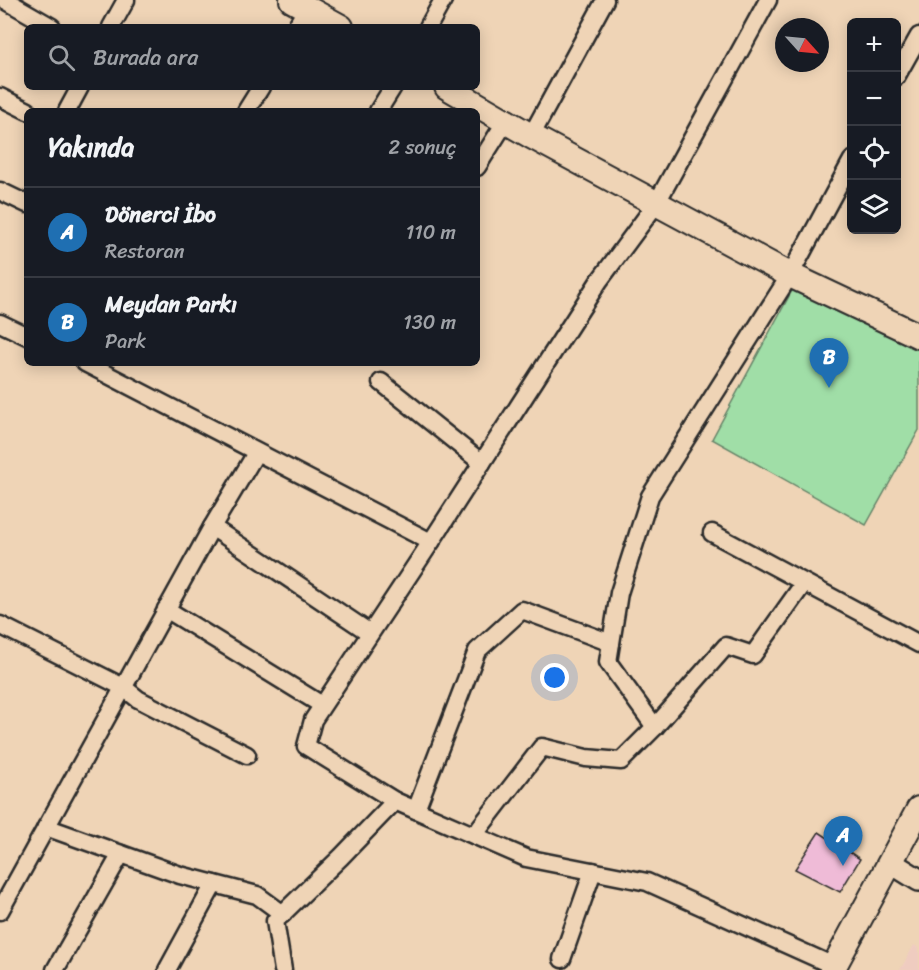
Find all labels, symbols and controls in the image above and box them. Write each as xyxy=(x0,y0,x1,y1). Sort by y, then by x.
north arrow xyxy=(775,18,829,72)
map controls xyxy=(847,18,901,234)
button: + xyxy=(847,18,901,72)
search box xyxy=(24,24,480,90)
text: Burada ara xyxy=(93,38,198,77)
icon: search xyxy=(45,41,78,74)
button: − xyxy=(847,72,901,126)
text: Yakında xyxy=(48,124,134,170)
button: locate xyxy=(847,126,901,180)
text: 2 sonuç xyxy=(388,130,456,165)
button: layers xyxy=(847,180,901,234)
text: Dönerci İbo xyxy=(105,195,216,234)
text: A xyxy=(61,215,74,250)
text: 110 m xyxy=(406,215,456,250)
text: Restoran xyxy=(105,234,185,269)
text: Meydan Parkı xyxy=(105,285,237,324)
text: B xyxy=(61,305,74,340)
text: 130 m xyxy=(403,305,456,340)
text: Park xyxy=(105,324,146,359)
pin: B xyxy=(810,338,848,388)
your location xyxy=(540,663,569,692)
pin: A xyxy=(824,816,862,866)

